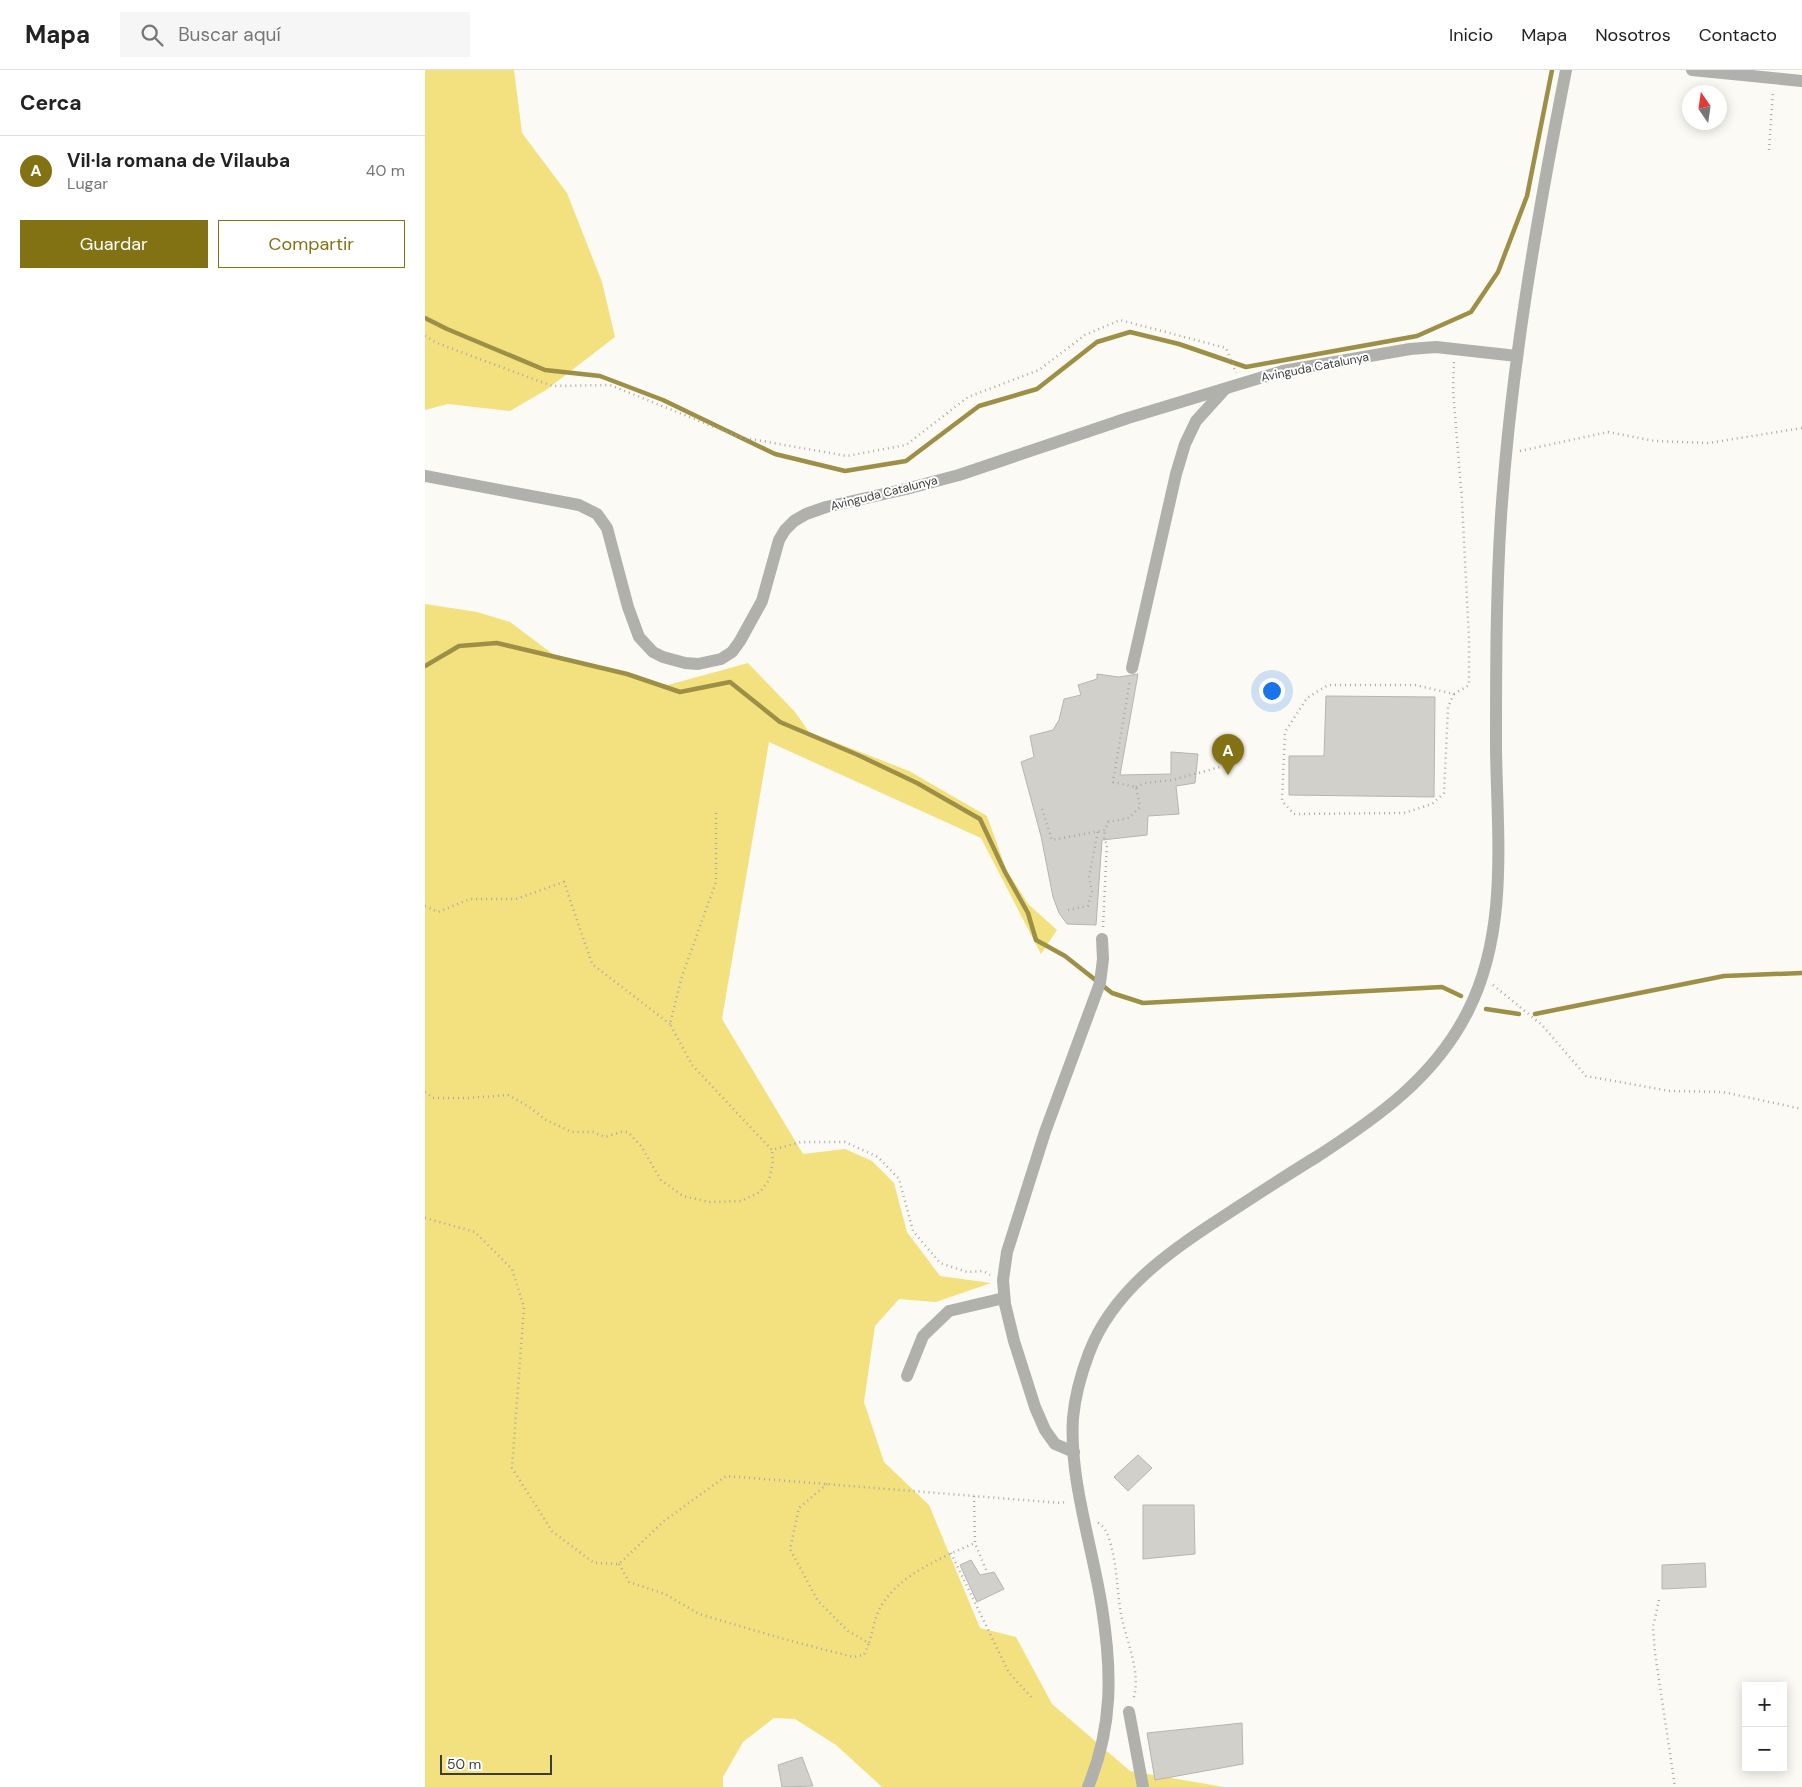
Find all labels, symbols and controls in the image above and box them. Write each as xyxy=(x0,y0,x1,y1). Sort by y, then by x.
search box xyxy=(120,12,470,57)
text: Mapa xyxy=(25,19,90,50)
icon: search xyxy=(138,21,166,49)
text: Buscar aquí xyxy=(178,22,281,47)
text: Inicio xyxy=(1449,23,1493,47)
text: Mapa xyxy=(1521,23,1567,47)
text: Nosotros xyxy=(1595,23,1671,47)
text: Contacto xyxy=(1699,23,1777,47)
north arrow xyxy=(1682,85,1727,130)
text: Cerca xyxy=(20,89,82,117)
text: Vil·la romana de Vilauba xyxy=(67,148,290,173)
text: A xyxy=(30,160,42,181)
text: 40 m xyxy=(366,160,405,181)
text: Lugar xyxy=(67,173,108,194)
button: Guardar xyxy=(20,220,208,268)
button: Compartir xyxy=(218,220,405,268)
street label: Avinguda Catalunya xyxy=(1260,349,1370,385)
street label: Avinguda Catalunya xyxy=(829,472,939,514)
your location xyxy=(1259,678,1285,704)
pin: A xyxy=(1212,734,1244,775)
map controls xyxy=(1742,1682,1787,1772)
button: + xyxy=(1742,1682,1787,1727)
button: − xyxy=(1742,1727,1787,1772)
scale bar xyxy=(440,1752,553,1775)
text: 50 m xyxy=(447,1755,481,1773)

